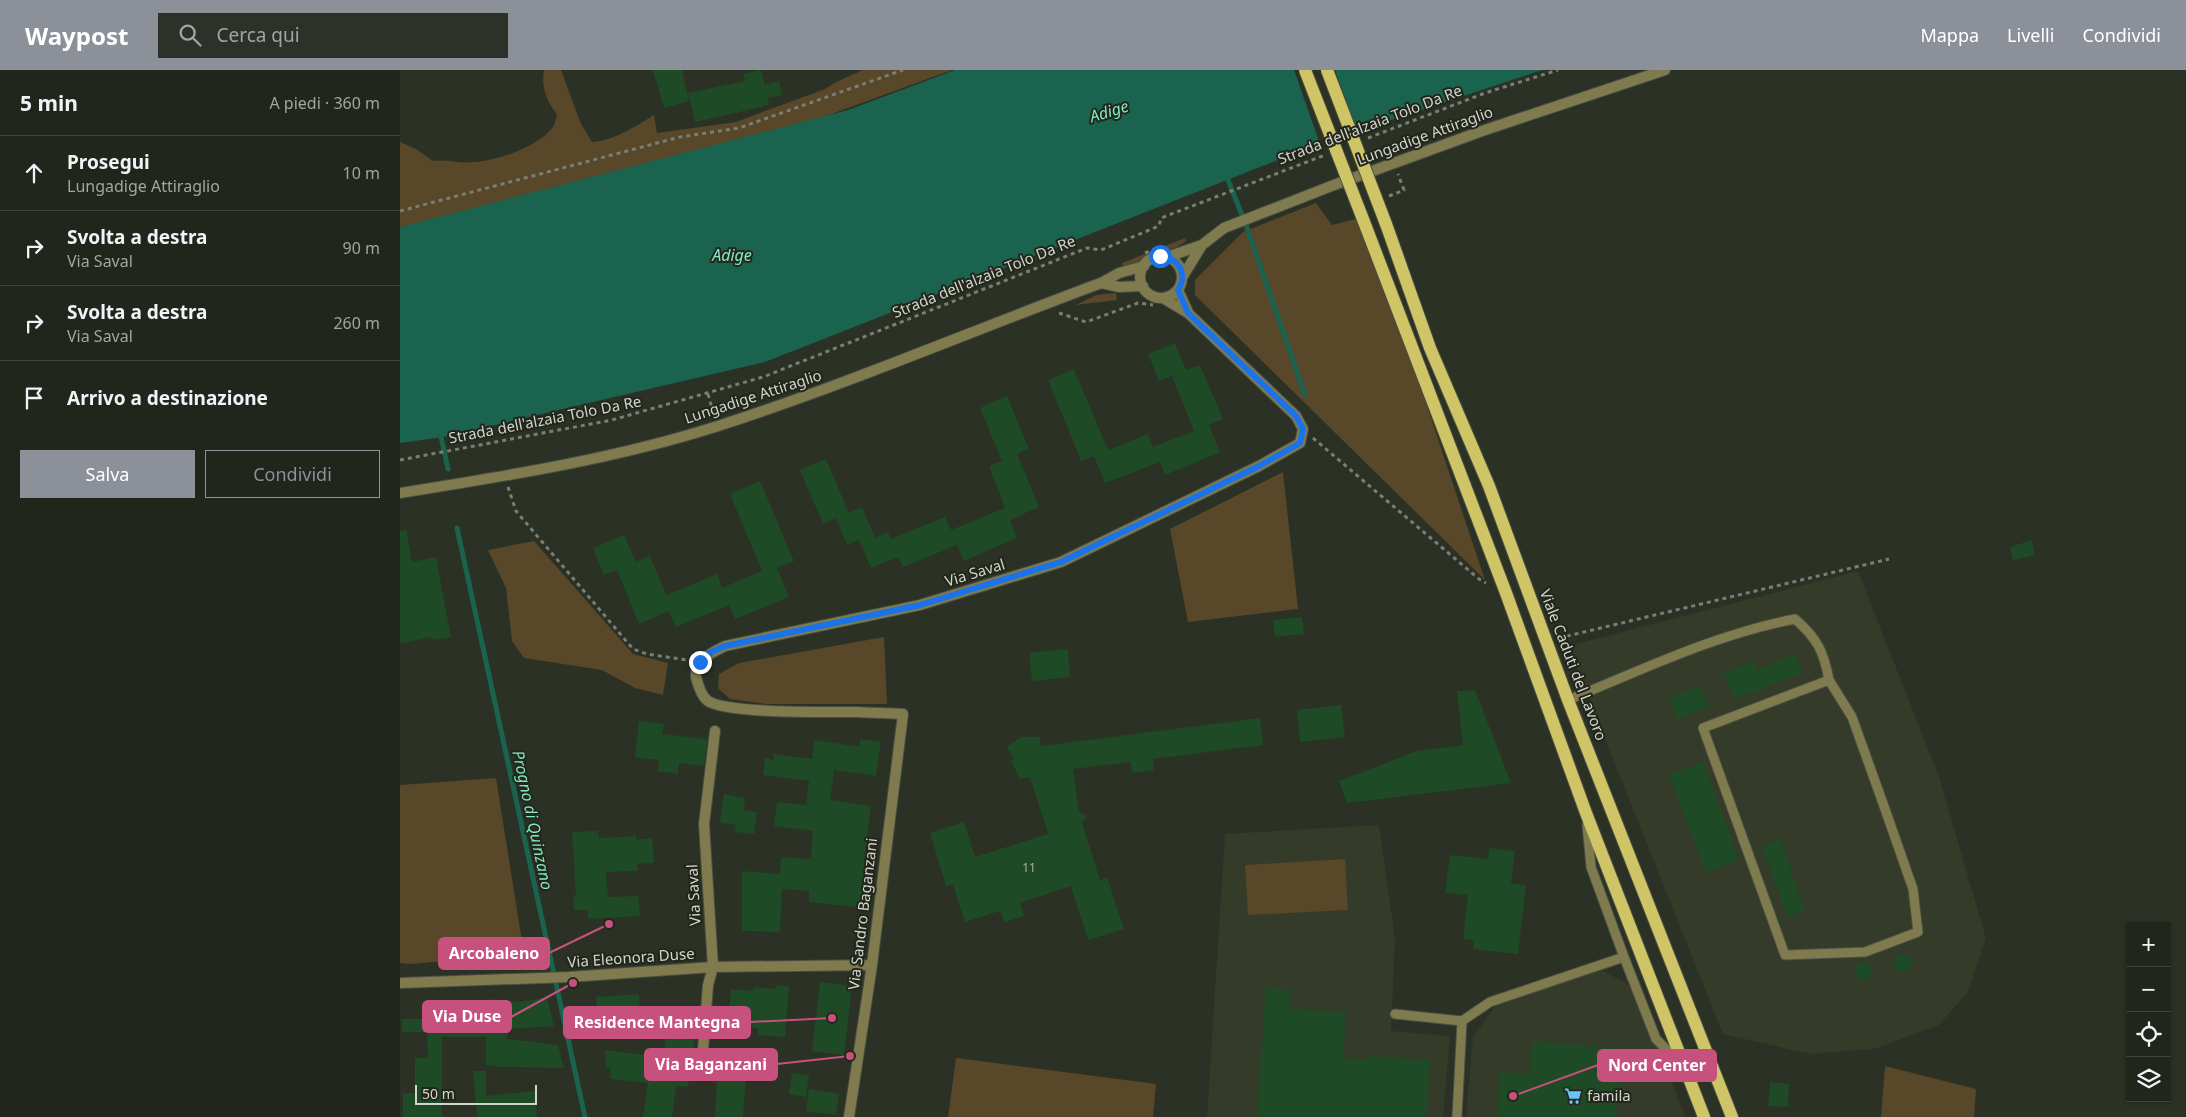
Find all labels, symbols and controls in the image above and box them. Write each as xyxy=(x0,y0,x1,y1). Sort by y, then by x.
search box xyxy=(158,13,508,58)
text: Waypost xyxy=(25,19,128,52)
icon: search xyxy=(176,21,204,49)
text: Cerca qui xyxy=(216,22,300,48)
text: Mappa xyxy=(1920,23,1979,47)
text: Livelli xyxy=(2007,23,2054,47)
text: Condividi xyxy=(2082,23,2161,47)
street label: Strada dell'alzaia Tolo Da Re xyxy=(1275,80,1465,169)
text: 5 min xyxy=(20,89,78,117)
text: A piedi · 360 m xyxy=(269,92,380,114)
water label: Adige xyxy=(1086,95,1131,128)
street label: Lungadige Attiraglio xyxy=(1354,101,1495,169)
text: Prosegui xyxy=(67,149,150,175)
icon: ahead xyxy=(20,159,48,187)
text: 10 m xyxy=(343,162,380,184)
text: Lungadige Attiraglio xyxy=(67,175,220,197)
text: Svolta a destra xyxy=(67,224,207,250)
street label: Strada dell'alzaia Tolo Da Re xyxy=(889,230,1078,322)
icon: right xyxy=(20,234,48,262)
text: 90 m xyxy=(343,237,380,259)
water label: Adige xyxy=(711,244,752,266)
route start xyxy=(1149,245,1172,268)
text: Via Saval xyxy=(67,250,133,272)
text: Svolta a destra xyxy=(67,299,207,325)
icon: right xyxy=(20,309,48,337)
text: 260 m xyxy=(333,312,380,334)
text: Via Saval xyxy=(67,325,133,347)
street label: Lungadige Attiraglio xyxy=(681,364,824,428)
icon: arrive xyxy=(20,384,48,412)
text: Arrivo a destinazione xyxy=(67,385,268,411)
street label: Strada dell'alzaia Tolo Da Re xyxy=(447,391,643,448)
button: Salva xyxy=(20,450,195,498)
button: Condividi xyxy=(205,450,380,498)
street label: Via Saval xyxy=(942,553,1007,591)
street label: Viale Caduti del Lavoro xyxy=(1536,586,1612,743)
route end xyxy=(689,651,712,674)
water label: Progno di Quinzano xyxy=(507,748,559,892)
street label: Via Sandro Baganzani xyxy=(843,837,881,991)
house number: 11 xyxy=(1022,859,1036,876)
street label: Via Saval xyxy=(681,864,705,926)
map controls xyxy=(2126,922,2171,1102)
button: + xyxy=(2126,922,2171,967)
callout: Arcobaleno xyxy=(439,938,549,969)
text: Arcobaleno xyxy=(449,942,539,964)
street label: Via Eleonora Duse xyxy=(567,943,695,971)
button: − xyxy=(2126,967,2171,1012)
callout: Via Duse xyxy=(423,1001,511,1032)
text: Via Duse xyxy=(433,1005,501,1027)
callout: Residence Mantegna xyxy=(564,1007,750,1038)
text: Residence Mantegna xyxy=(574,1011,740,1033)
button: locate xyxy=(2126,1012,2171,1057)
callout: Via Baganzani xyxy=(645,1049,777,1080)
callout: Nord Center xyxy=(1598,1050,1716,1081)
text: Via Baganzani xyxy=(655,1053,767,1075)
text: Nord Center xyxy=(1608,1054,1706,1076)
button: layers xyxy=(2126,1057,2171,1102)
scale bar xyxy=(415,1082,538,1105)
text: 50 m xyxy=(422,1084,455,1103)
place label: famila xyxy=(1587,1085,1631,1105)
supermarket icon: famila xyxy=(1563,1086,1583,1106)

